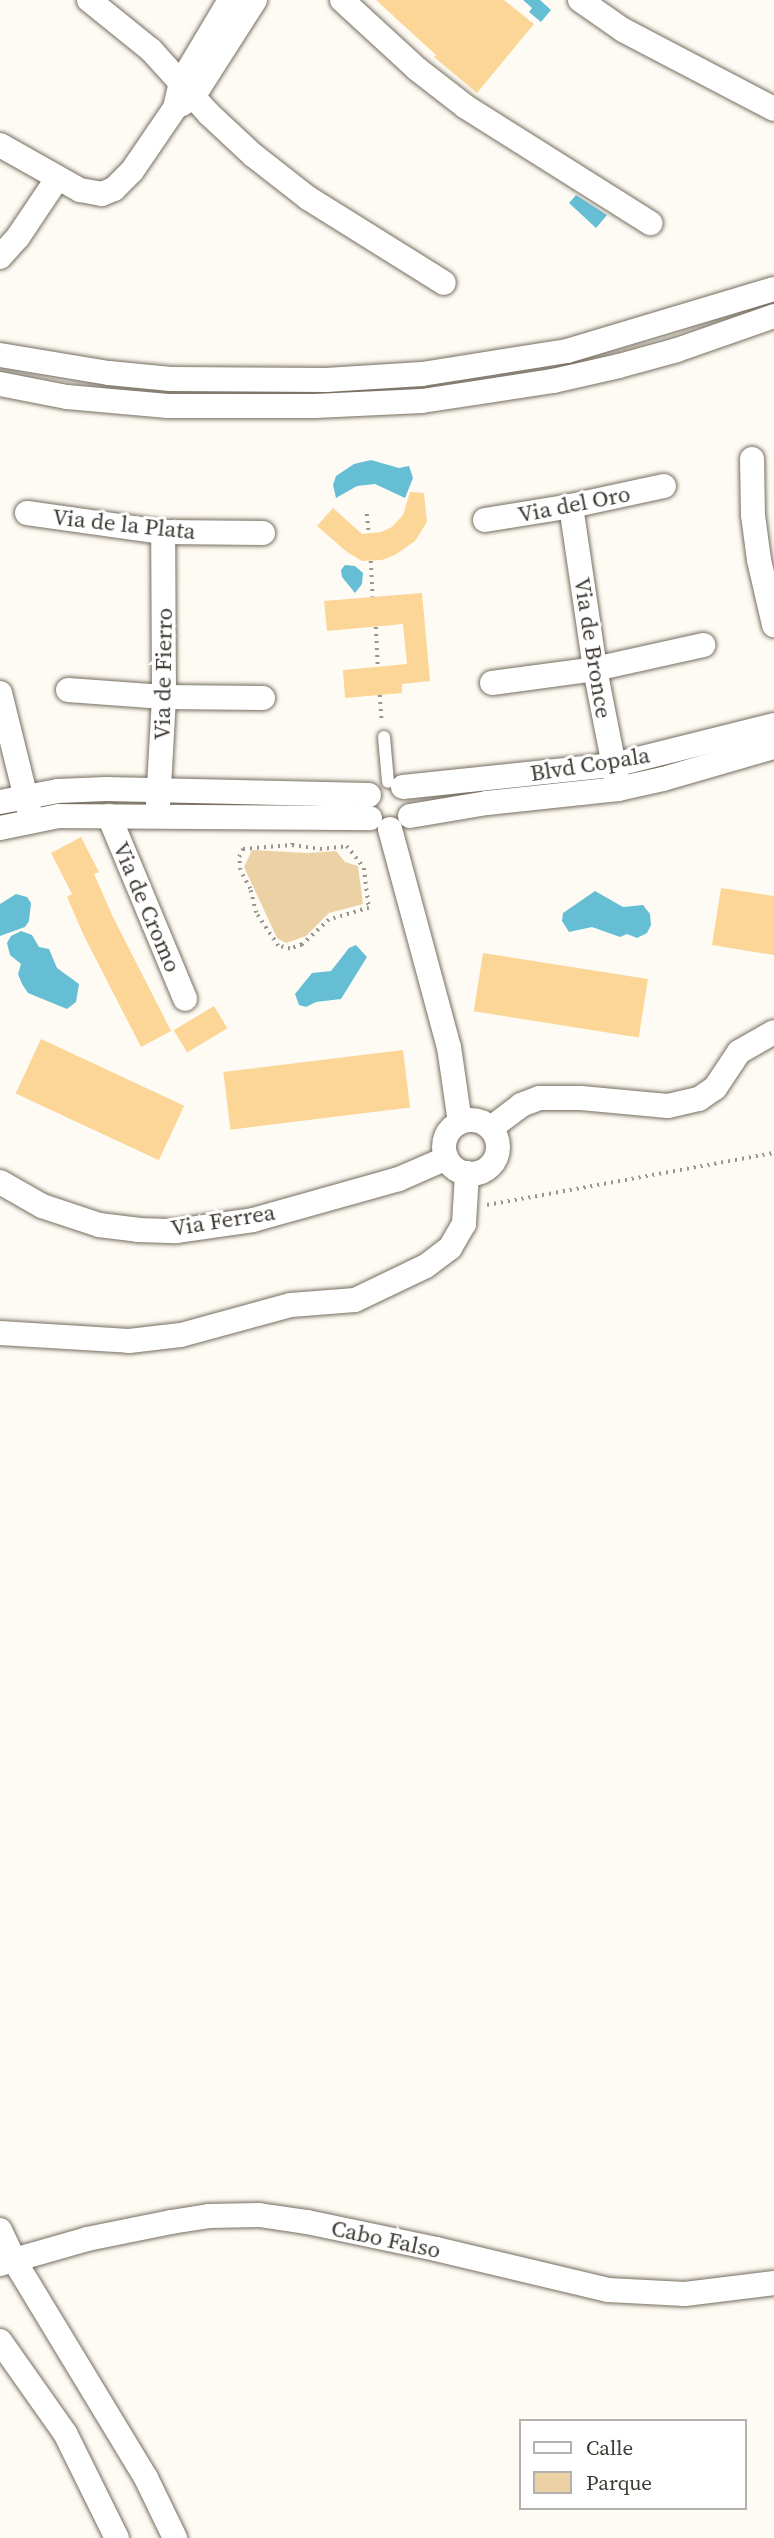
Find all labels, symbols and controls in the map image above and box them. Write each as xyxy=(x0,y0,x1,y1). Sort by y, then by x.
street label: Via del Oro xyxy=(515,480,633,528)
street label: Via de la Plata xyxy=(51,503,197,545)
street label: Via de Bronce xyxy=(568,576,618,720)
street label: Via de Fierro xyxy=(148,608,178,740)
street label: Blvd Copala xyxy=(528,741,652,787)
street label: Via de Cromo xyxy=(107,838,187,976)
street label: Via Ferrea xyxy=(169,1198,277,1242)
street label: Cabo Falso xyxy=(329,2214,443,2264)
legend xyxy=(518,2419,746,2510)
text: Calle xyxy=(586,2433,633,2462)
text: Parque xyxy=(586,2468,652,2497)

